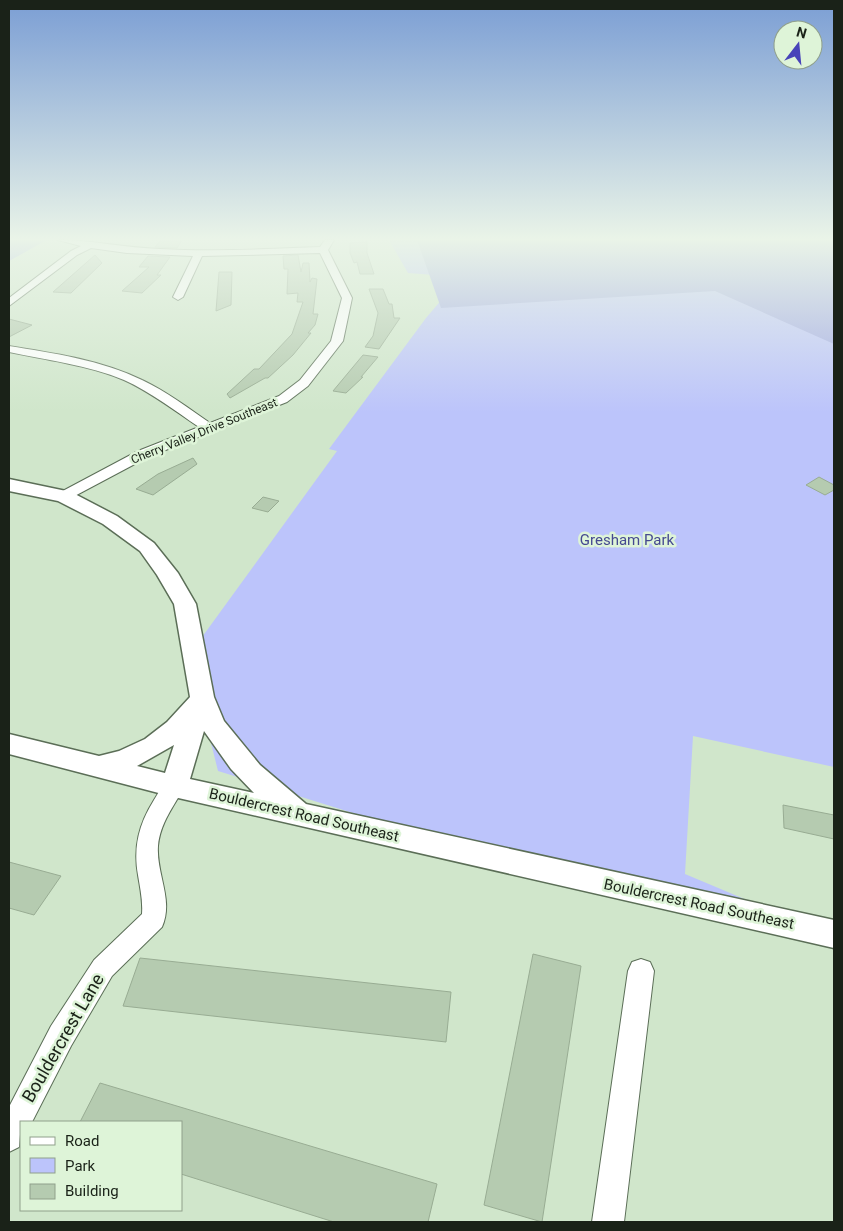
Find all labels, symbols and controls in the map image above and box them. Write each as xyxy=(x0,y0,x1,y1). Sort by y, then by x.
north arrow xyxy=(773,20,823,70)
text: N xyxy=(795,23,809,42)
street label: Cherry Valley Drive Southeast xyxy=(129,395,279,467)
park label: Gresham Park xyxy=(580,531,675,549)
street label: Bouldercrest Road Southeast xyxy=(207,784,401,846)
street label: Bouldercrest Road Southeast xyxy=(602,875,796,933)
street label: Bouldercrest Lane xyxy=(17,970,108,1106)
legend xyxy=(20,1121,182,1211)
text: Road xyxy=(65,1132,99,1150)
text: Park xyxy=(65,1157,96,1175)
text: Building xyxy=(65,1182,119,1200)

